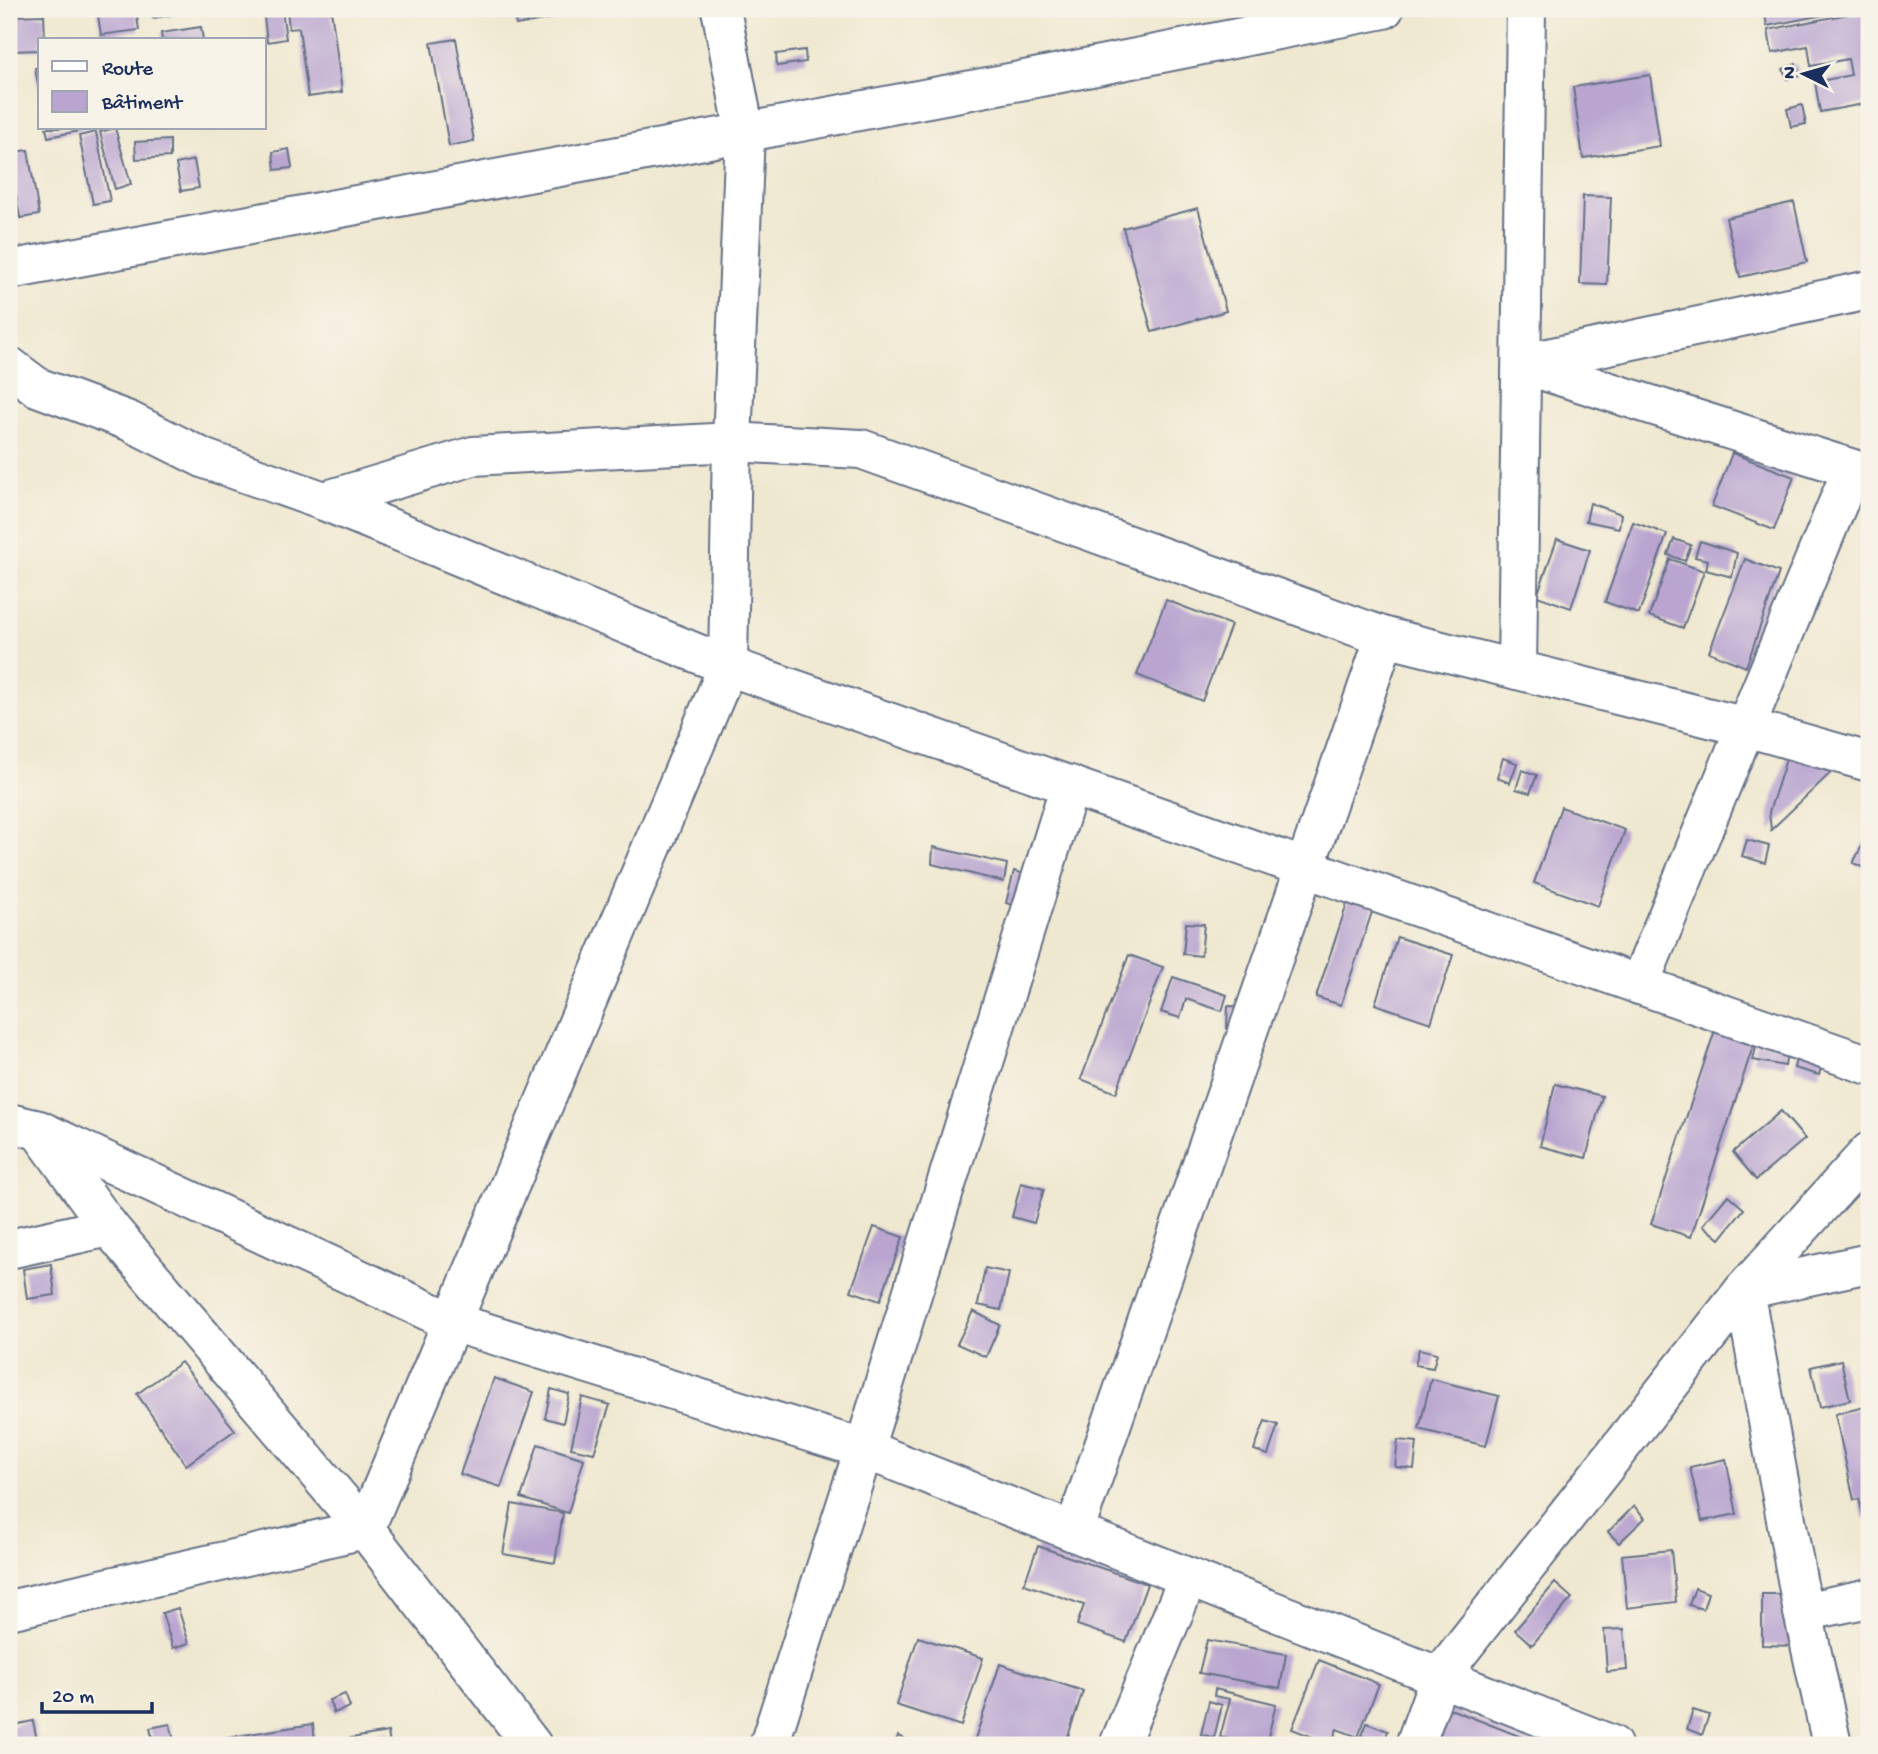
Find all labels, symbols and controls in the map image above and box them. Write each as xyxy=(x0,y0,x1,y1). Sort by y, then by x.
legend xyxy=(38,38,266,130)
north arrow xyxy=(1770,38,1840,108)
text: Route xyxy=(102,58,154,83)
text: N xyxy=(1779,66,1803,80)
text: Bâtiment xyxy=(101,92,184,117)
scale bar xyxy=(42,1670,152,1714)
text: 20 m xyxy=(52,1686,94,1711)

